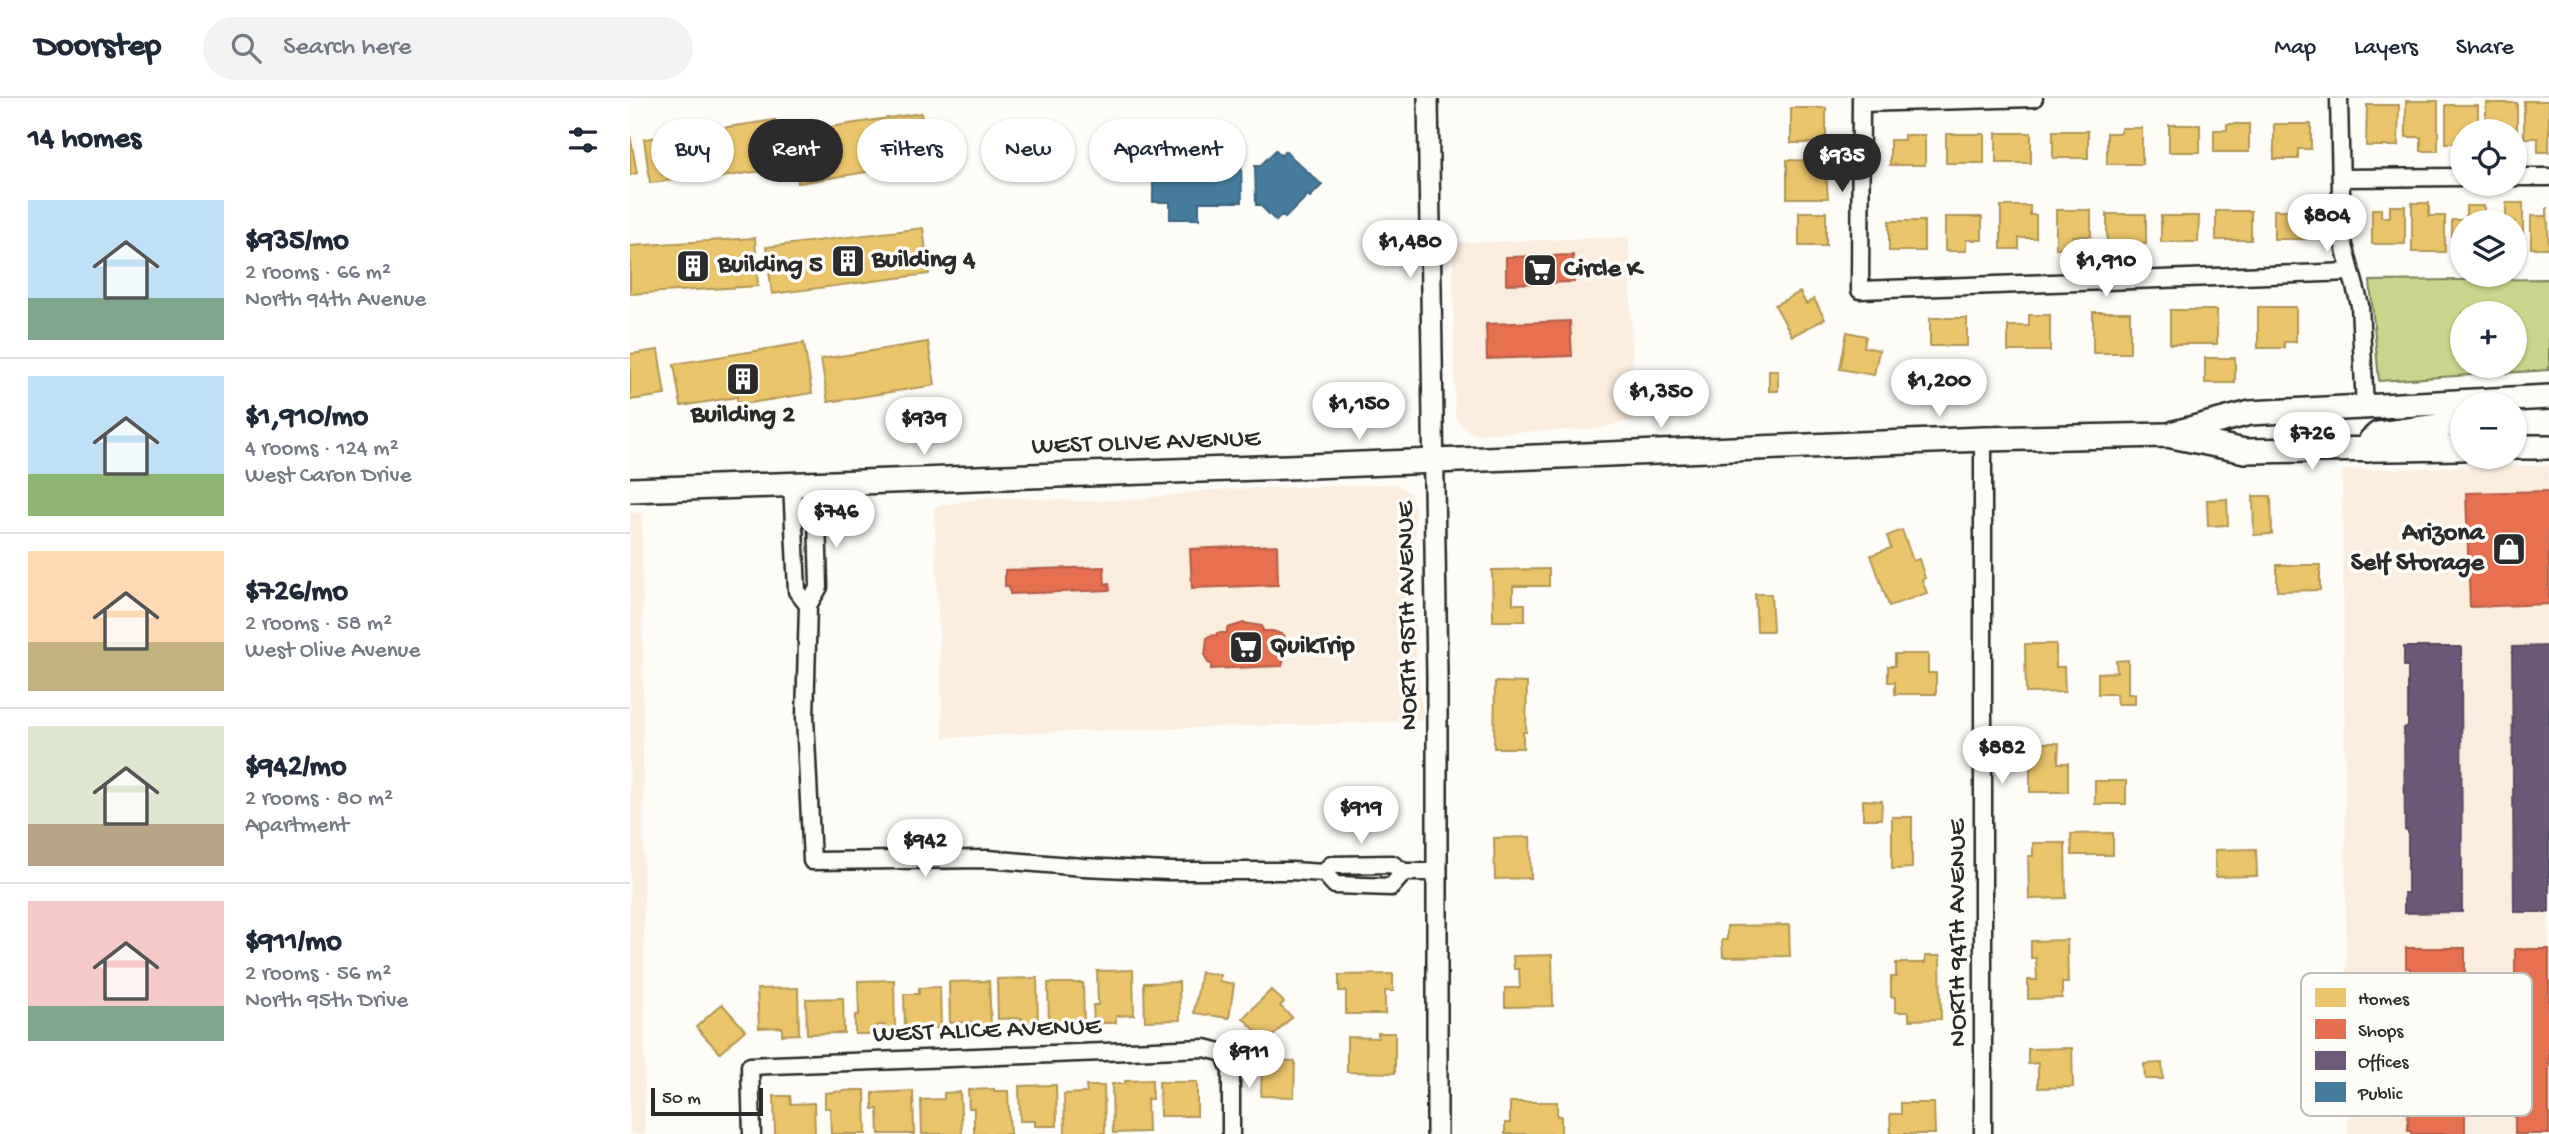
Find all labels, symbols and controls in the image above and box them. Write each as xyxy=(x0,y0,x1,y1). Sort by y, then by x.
search box xyxy=(203,17,693,80)
text: Doorstep xyxy=(35,29,161,67)
icon: search xyxy=(227,29,265,67)
text: Search here xyxy=(283,33,411,64)
text: Map xyxy=(2274,34,2316,63)
text: Layers xyxy=(2354,34,2418,63)
text: Share xyxy=(2456,34,2514,63)
chip: Buy xyxy=(651,119,734,182)
chip: Rent xyxy=(748,119,843,182)
chip: Filters xyxy=(857,119,967,182)
chip: New xyxy=(981,119,1075,182)
chip: Apartment xyxy=(1089,119,1246,182)
map controls xyxy=(2450,119,2527,469)
button: locate xyxy=(2450,119,2527,196)
icon: filters xyxy=(564,121,602,159)
text: 14 homes xyxy=(28,123,141,158)
pin: $935 xyxy=(1801,134,1883,194)
text: $935 xyxy=(1819,143,1865,170)
pin: $804 xyxy=(2286,194,2368,254)
text: $804 xyxy=(2304,203,2350,230)
button: layers xyxy=(2450,210,2527,287)
pin: $1,480 xyxy=(1353,220,1467,280)
text: $935/mo xyxy=(245,225,349,260)
icon: home xyxy=(84,228,168,312)
text: $1,480 xyxy=(1378,229,1442,256)
pin: $1,910 xyxy=(2049,240,2163,299)
building icon: Building 4 xyxy=(829,242,867,280)
place label: Building 4 xyxy=(871,246,976,277)
building icon: Building 5 xyxy=(674,247,712,285)
text: $1,910 xyxy=(2076,248,2136,275)
place label: Building 5 xyxy=(717,251,823,282)
supermarket icon: Circle K xyxy=(1521,251,1559,289)
place label: Circle K xyxy=(1564,255,1645,286)
text: 2 rooms · 66 m² xyxy=(245,260,391,287)
text: North 94th Avenue xyxy=(245,287,426,314)
button: + xyxy=(2450,301,2527,378)
building icon: Building 2 xyxy=(724,360,762,398)
pin: $1,200 xyxy=(1882,360,1996,419)
text: $1,200 xyxy=(1907,368,1971,395)
pin: $1,350 xyxy=(1604,370,1718,430)
text: $1,350 xyxy=(1629,379,1693,406)
pin: $1,150 xyxy=(1302,382,1416,442)
text: $1,150 xyxy=(1328,391,1390,418)
button: − xyxy=(2450,392,2527,469)
pin: $939 xyxy=(883,398,965,457)
text: $1,910/mo xyxy=(245,401,368,436)
place label: Building 2 xyxy=(690,401,795,432)
icon: home xyxy=(84,404,168,488)
text: $939 xyxy=(901,406,947,433)
pin: $726 xyxy=(2271,412,2353,472)
text: $726 xyxy=(2289,421,2335,448)
street label: WEST OLIVE AVENUE xyxy=(1031,424,1262,463)
text: 4 rooms · 124 m² xyxy=(245,436,399,463)
text: West Caron Drive xyxy=(245,463,412,490)
pin: $746 xyxy=(795,490,877,550)
text: $746 xyxy=(814,499,858,526)
street label: NORTH 95TH AVENUE xyxy=(1391,500,1426,731)
place label: Arizona Self Storage xyxy=(2351,519,2486,580)
shop icon: Arizona Self Storage xyxy=(2490,530,2528,568)
text: $726/mo xyxy=(245,576,348,611)
icon: home xyxy=(84,579,168,663)
text: 2 rooms · 58 m² xyxy=(245,611,392,638)
supermarket icon: QuikTrip xyxy=(1227,628,1265,666)
place label: QuikTrip xyxy=(1270,632,1355,663)
text: West Olive Avenue xyxy=(245,638,420,665)
pin: $882 xyxy=(1961,726,2043,786)
text: $882 xyxy=(1979,735,2025,762)
text: $942/mo xyxy=(245,751,346,786)
icon: home xyxy=(84,754,168,838)
text: 2 rooms · 80 m² xyxy=(245,786,393,813)
pin: $919 xyxy=(1320,786,1402,846)
text: $919 xyxy=(1340,795,1382,822)
text: Apartment xyxy=(245,813,349,840)
street label: NORTH 94TH AVENUE xyxy=(1944,818,1975,1047)
pin: $942 xyxy=(884,820,966,879)
text: $942 xyxy=(903,828,947,855)
text: $911/mo xyxy=(245,926,342,961)
icon: home xyxy=(84,929,168,1013)
text: 2 rooms · 56 m² xyxy=(245,961,391,988)
legend xyxy=(2301,973,2532,1116)
text: North 95th Drive xyxy=(245,988,408,1015)
text: Homes xyxy=(2358,989,2410,1012)
street label: WEST ALICE AVENUE xyxy=(872,1012,1102,1051)
text: Shops xyxy=(2358,1021,2404,1044)
pin: $911 xyxy=(1208,1030,1290,1090)
text: $911 xyxy=(1229,1039,1269,1066)
text: Offices xyxy=(2358,1052,2409,1075)
text: Public xyxy=(2357,1084,2403,1107)
scale bar xyxy=(651,1085,763,1117)
text: 50 m xyxy=(662,1088,701,1111)

